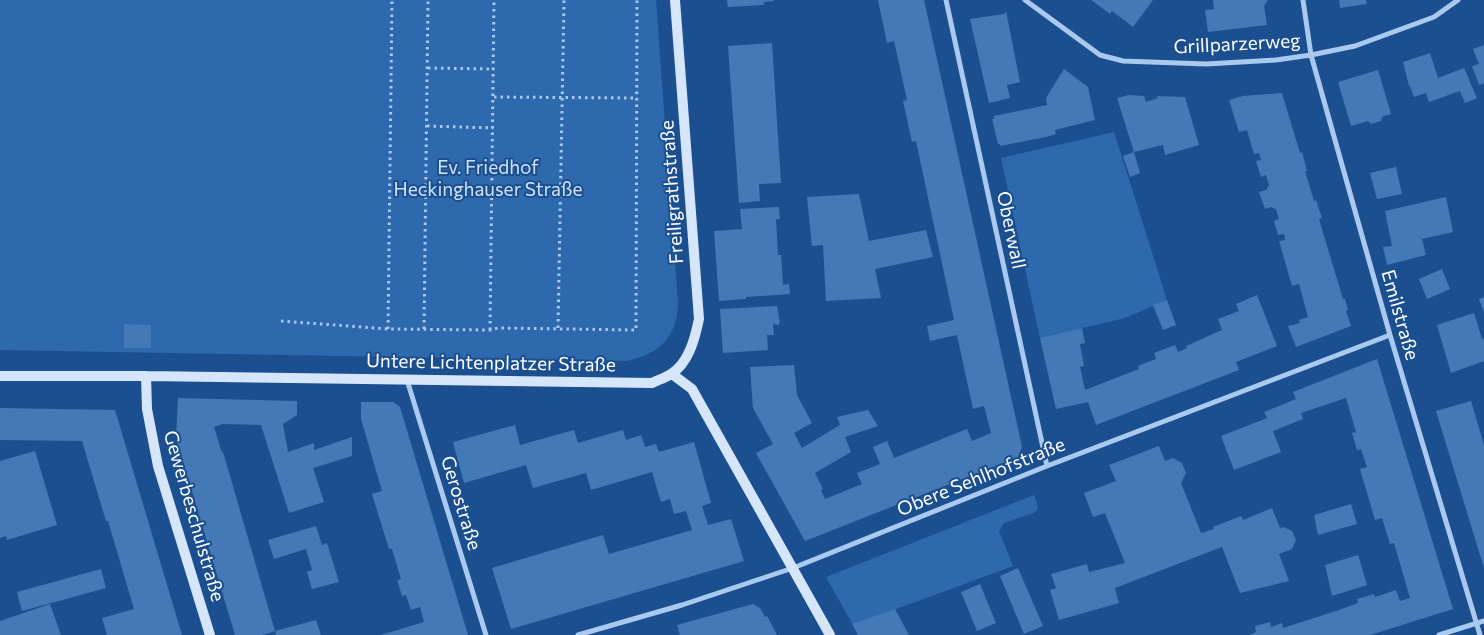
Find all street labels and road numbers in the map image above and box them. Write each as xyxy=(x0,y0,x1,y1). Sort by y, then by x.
street label: Grillparzerweg xyxy=(1173,29,1301,59)
street label: Freiligrathstraße xyxy=(656,119,688,265)
street label: Oberwall xyxy=(992,189,1030,271)
street label: Emilstraße xyxy=(1376,267,1424,363)
street label: Untere Lichtenplatzer Straße xyxy=(366,349,616,377)
street label: Gewerbeschulstraße xyxy=(159,428,229,604)
street label: Obere Sehlhofstraße xyxy=(894,433,1068,521)
street label: Gerostraße xyxy=(436,453,486,553)

